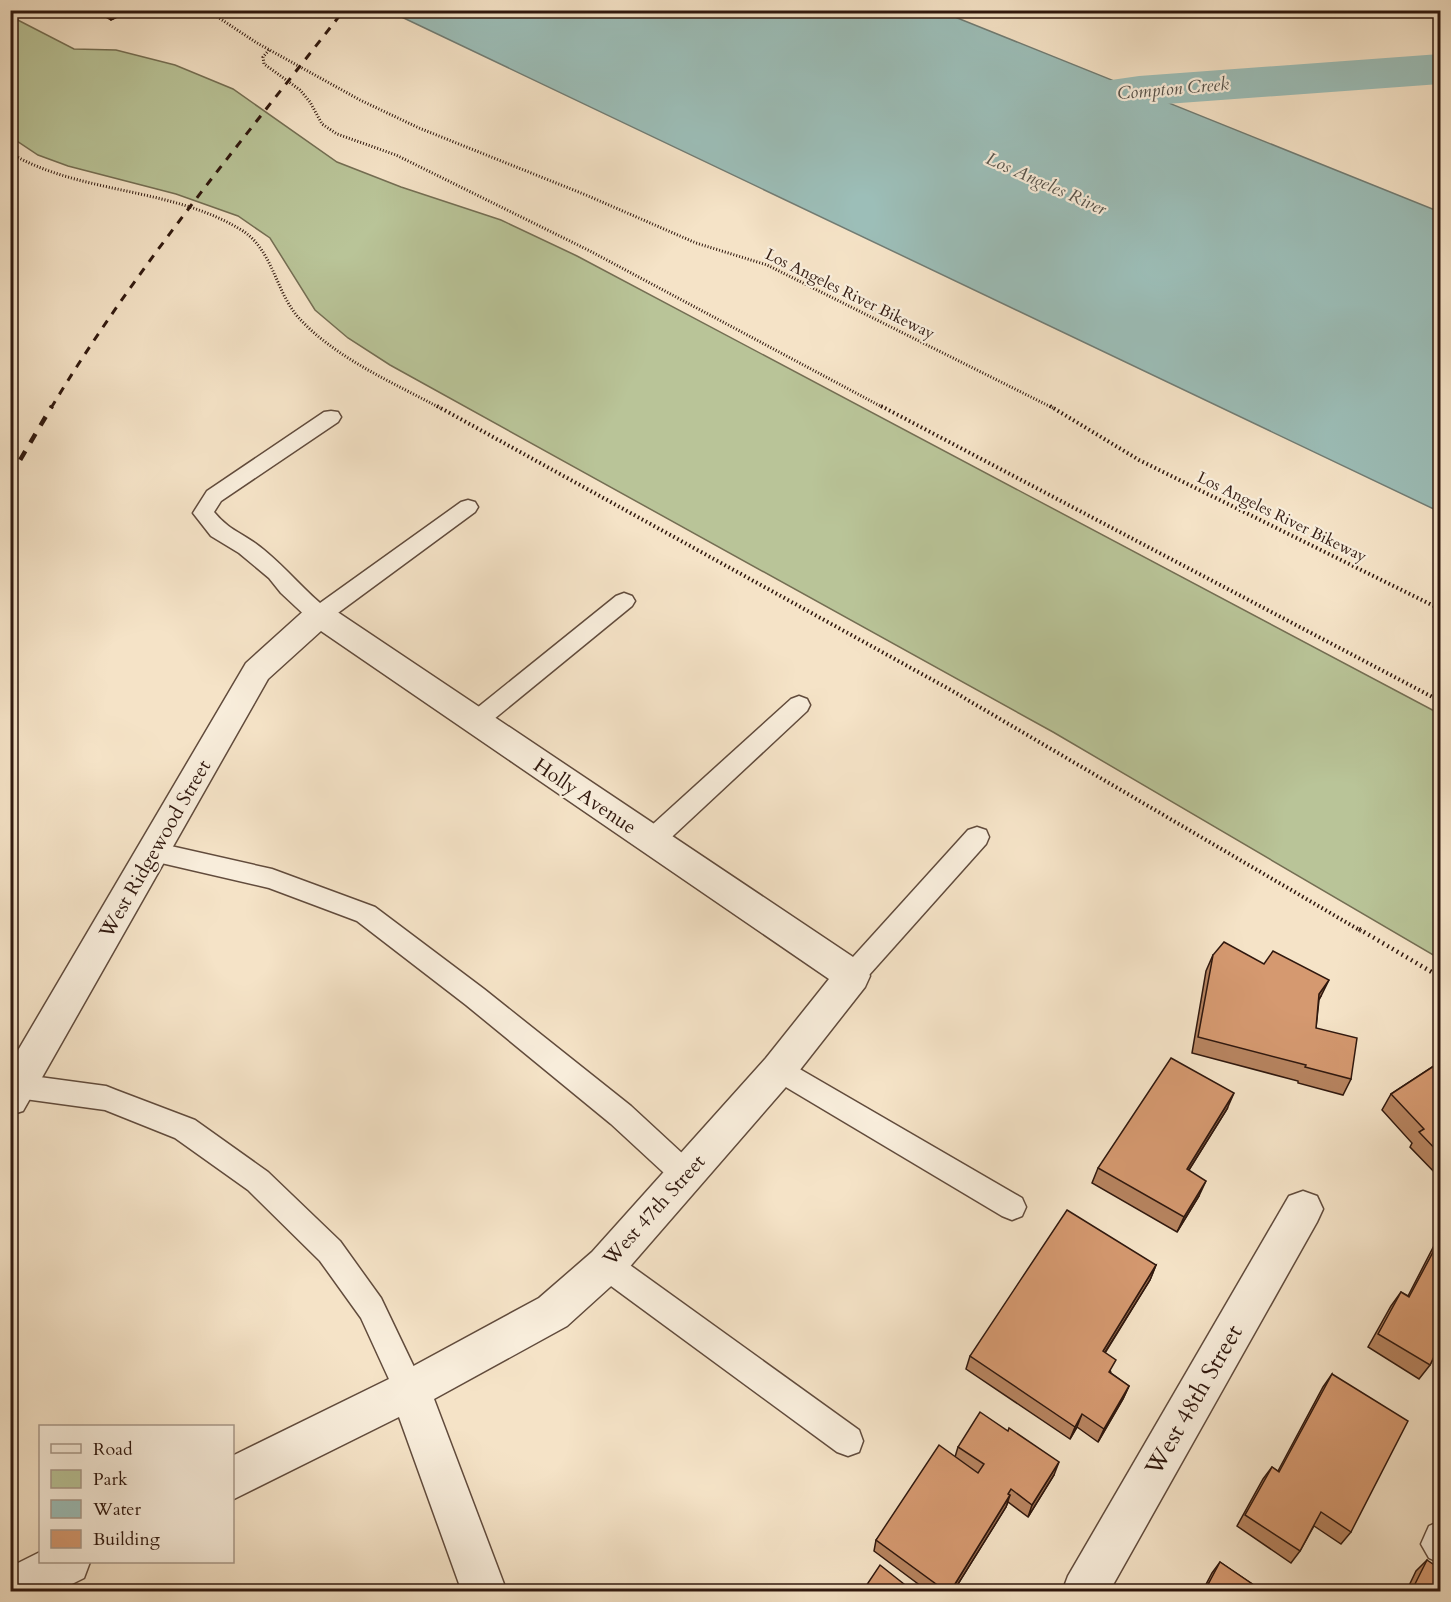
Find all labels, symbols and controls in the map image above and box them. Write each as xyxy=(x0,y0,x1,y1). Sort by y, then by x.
water label: Compton Creek xyxy=(1116,72,1230,106)
water label: Los Angeles River xyxy=(982,146,1111,222)
street label: Los Angeles River Bikeway xyxy=(762,243,939,345)
street label: Los Angeles River Bikeway xyxy=(1194,466,1371,568)
street label: Holly Avenue xyxy=(528,752,642,840)
street label: West Ridgewood Street xyxy=(92,754,217,944)
street label: West 47th Street xyxy=(596,1148,712,1272)
street label: West 48th Street xyxy=(1137,1318,1251,1482)
legend xyxy=(39,1425,234,1563)
text: Road xyxy=(93,1437,133,1462)
text: Park xyxy=(93,1467,128,1492)
text: Water xyxy=(92,1497,142,1522)
text: Building xyxy=(93,1527,161,1552)

